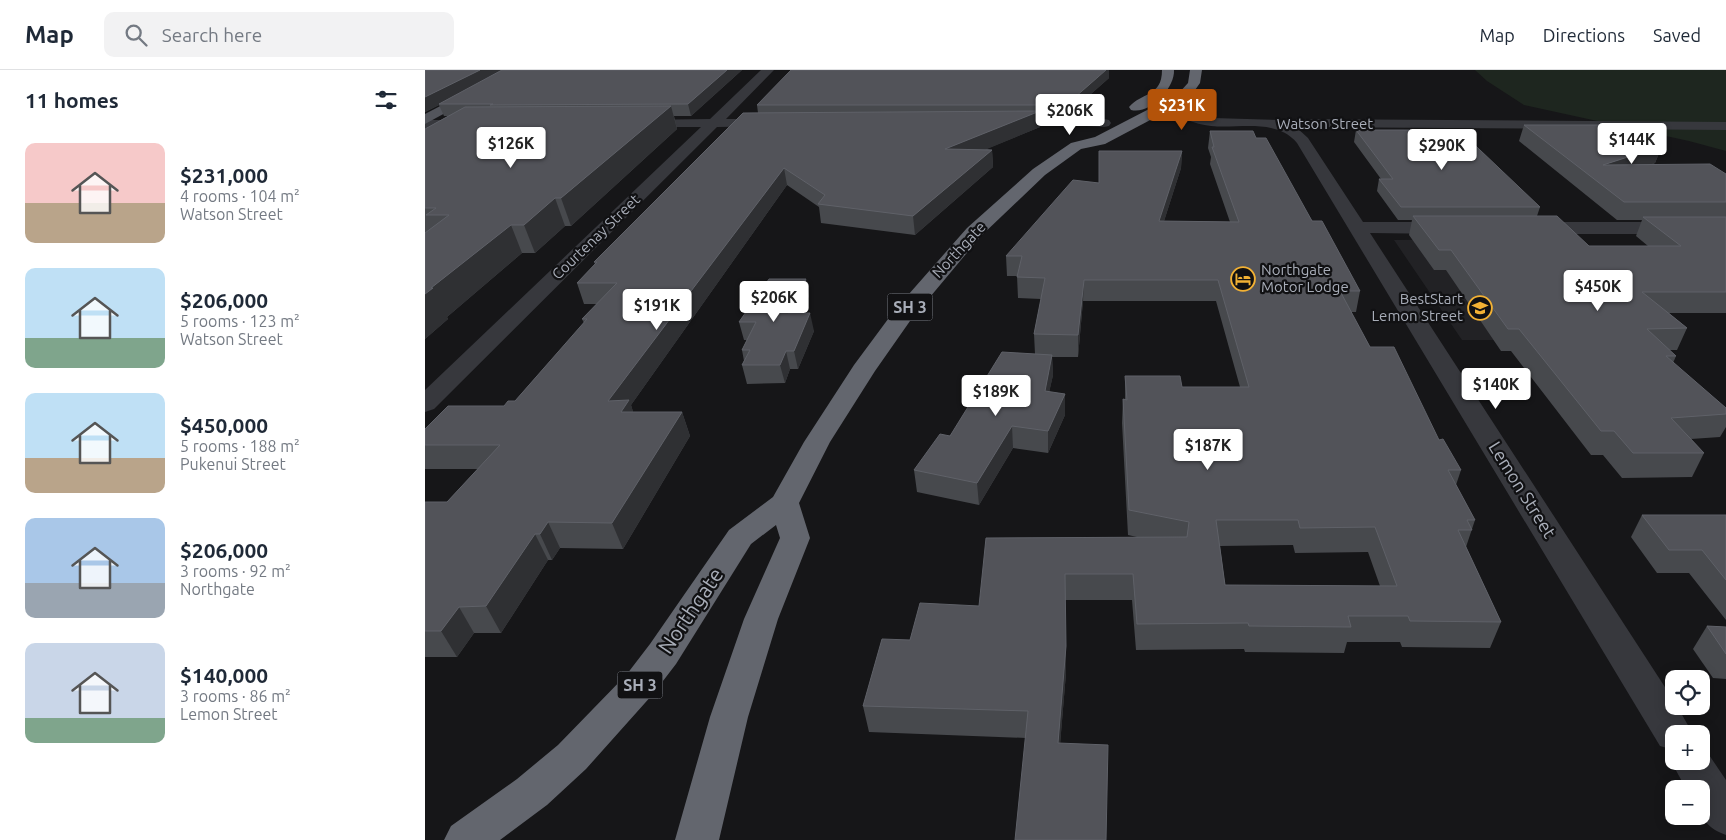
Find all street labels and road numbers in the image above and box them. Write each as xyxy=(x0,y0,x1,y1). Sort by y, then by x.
street label: Watson Street xyxy=(1277,115,1373,132)
street label: Courtenay Street xyxy=(548,190,643,283)
street label: Northgate xyxy=(929,218,989,281)
road number: SH 3 xyxy=(887,293,933,320)
street label: Lemon Street xyxy=(1485,438,1560,541)
street label: Northgate xyxy=(653,563,728,658)
road number: SH 3 xyxy=(617,672,663,698)

